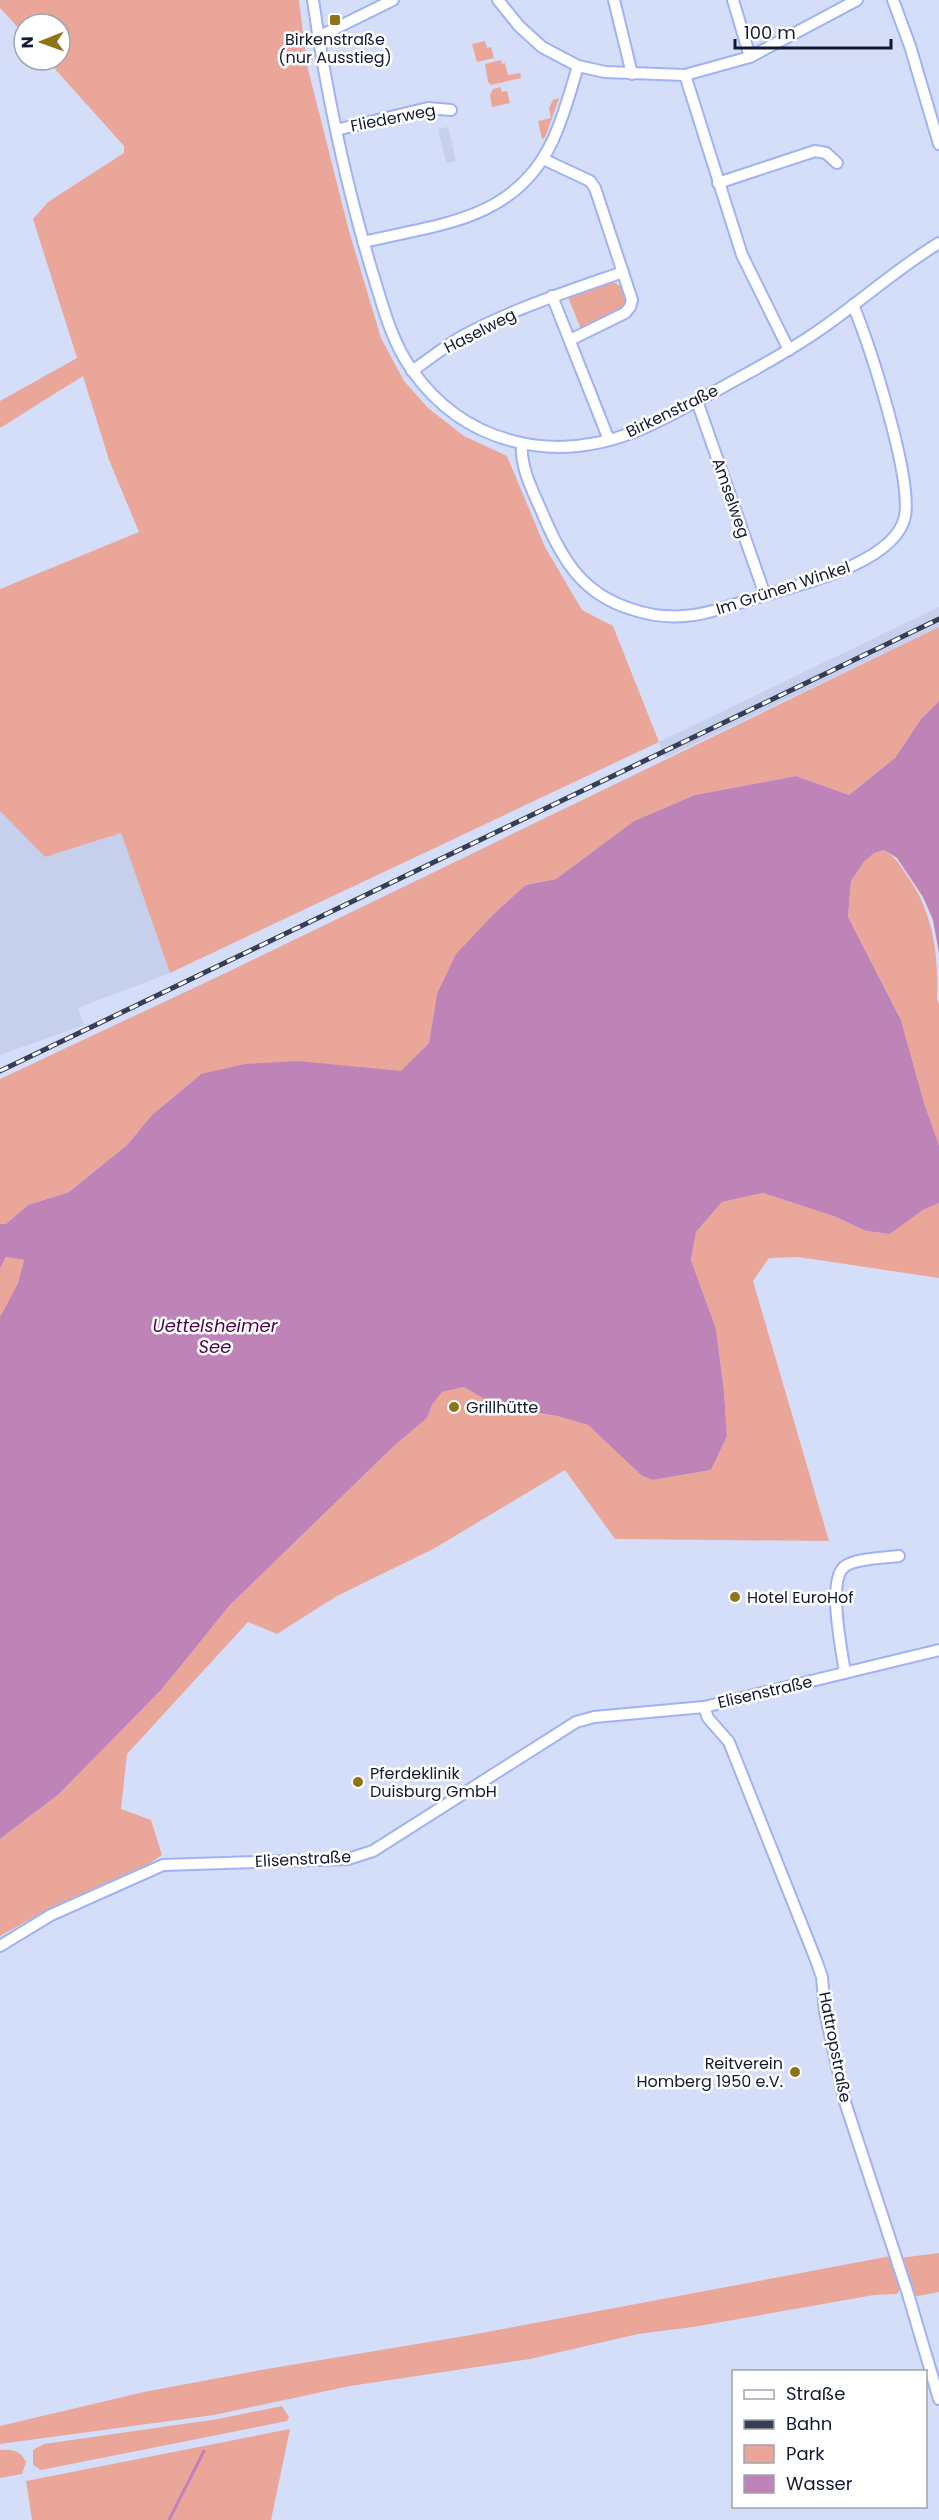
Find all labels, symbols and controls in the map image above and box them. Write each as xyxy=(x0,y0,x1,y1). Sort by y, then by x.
north arrow xyxy=(12,12,72,72)
scale bar xyxy=(735,12,891,50)
marker: Birkenstraße (nur Ausstieg) xyxy=(328,13,342,27)
text: 100 m xyxy=(744,20,796,45)
place label: Birkenstraße (nur Ausstieg) xyxy=(278,28,392,69)
text: N xyxy=(16,36,39,48)
street label: Fliederweg xyxy=(348,98,438,138)
street label: Haselweg xyxy=(440,303,520,359)
street label: Birkenstraße xyxy=(622,379,722,443)
street label: Amselweg xyxy=(707,455,755,541)
street label: Im Grünen Winkel xyxy=(713,555,853,621)
water label: Uettelsheimer See xyxy=(153,1313,279,1359)
place label: Grillhütte xyxy=(466,1396,538,1419)
marker: Grillhütte xyxy=(447,1400,461,1414)
place label: Hotel EuroHof xyxy=(747,1586,854,1609)
marker: Hotel EuroHof xyxy=(728,1590,742,1604)
street label: Elisenstraße xyxy=(715,1670,815,1714)
place label: Pferdeklinik Duisburg GmbH xyxy=(370,1762,497,1803)
marker: Pferdeklinik Duisburg GmbH xyxy=(351,1775,365,1789)
street label: Elisenstraße xyxy=(254,1845,352,1873)
street label: Hattropstraße xyxy=(813,1990,857,2104)
place label: Reitverein Homberg 1950 e.V. xyxy=(636,2052,783,2093)
marker: Reitverein Homberg 1950 e.V. xyxy=(788,2065,802,2079)
legend xyxy=(732,2370,927,2508)
text: Straße xyxy=(786,2381,845,2406)
text: Bahn xyxy=(786,2411,832,2436)
text: Park xyxy=(786,2441,825,2466)
text: Wasser xyxy=(786,2471,853,2496)

